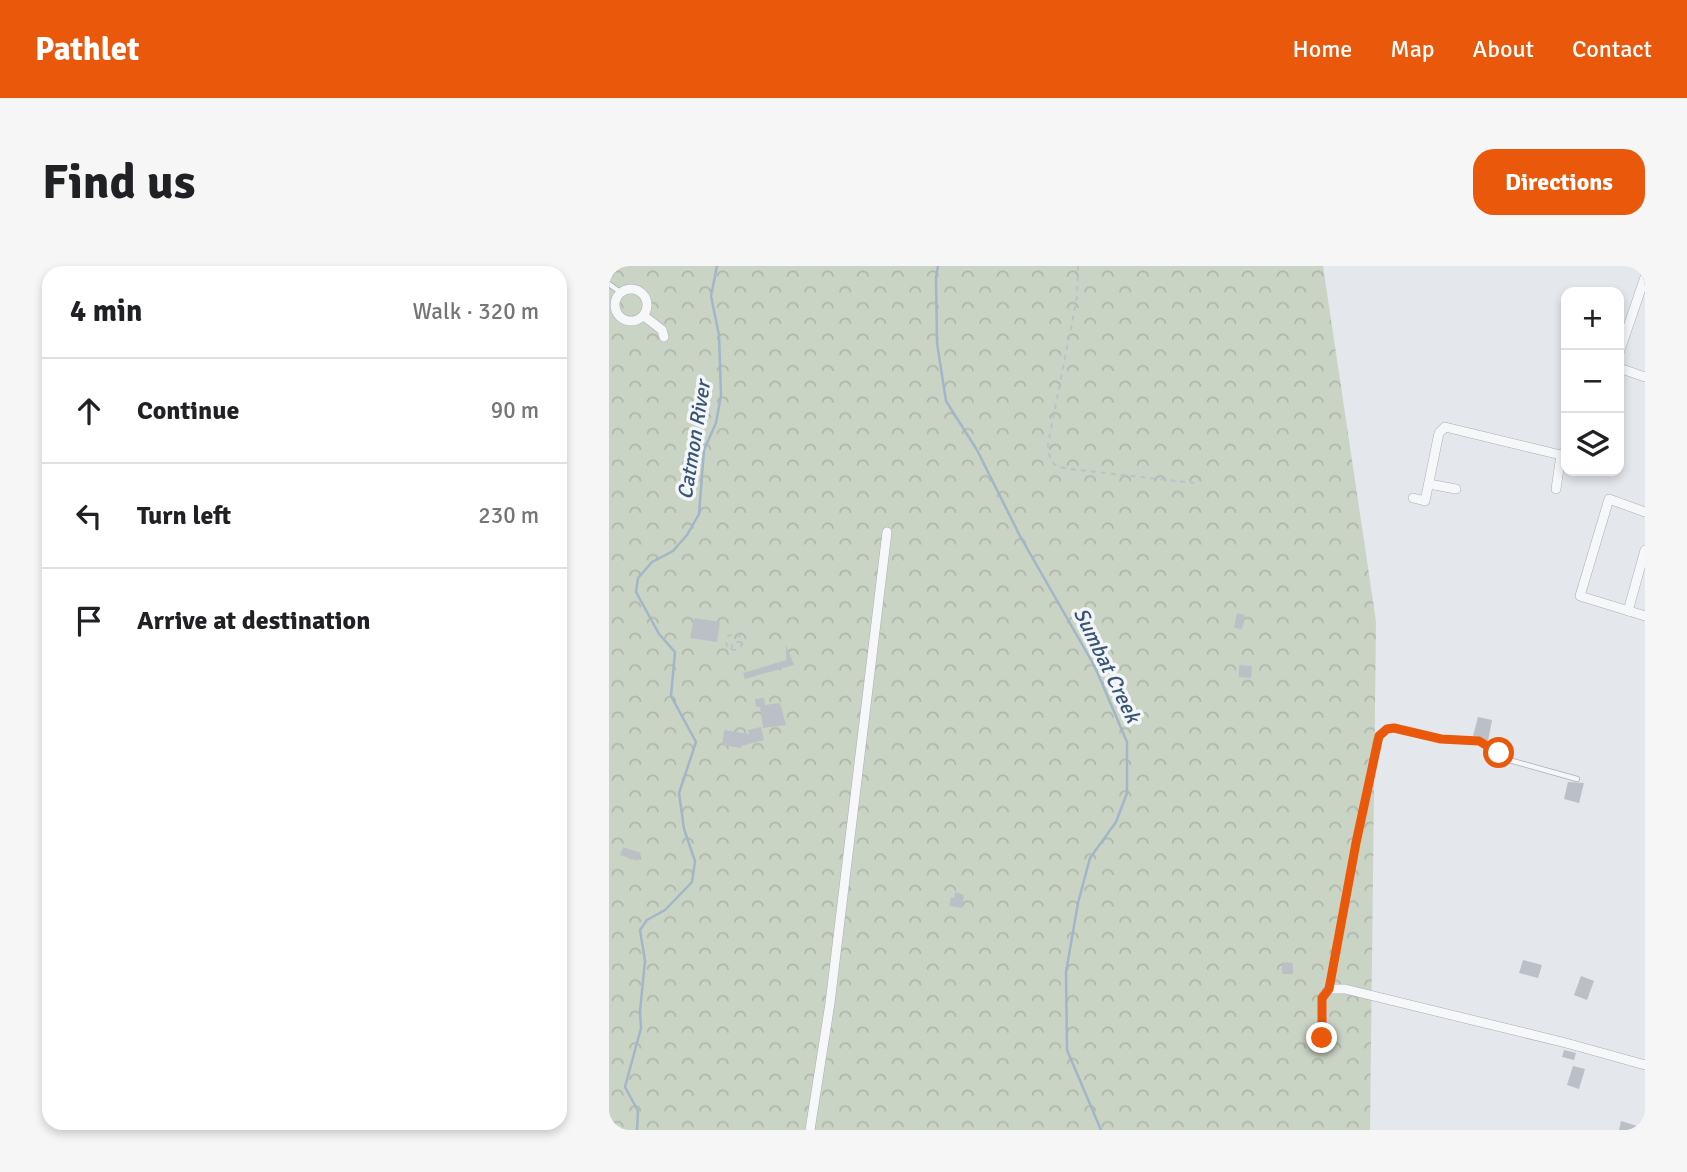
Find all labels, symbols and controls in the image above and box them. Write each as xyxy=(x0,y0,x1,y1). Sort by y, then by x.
text: Pathlet xyxy=(35,29,139,70)
text: Home xyxy=(1292,34,1352,64)
text: Map xyxy=(1390,34,1435,64)
text: About xyxy=(1473,34,1534,64)
text: Contact xyxy=(1572,34,1652,64)
button: Directions xyxy=(1473,149,1645,215)
text: Find us xyxy=(42,152,195,212)
map controls xyxy=(1561,287,1624,476)
button: + xyxy=(1561,287,1624,350)
text: 4 min xyxy=(70,293,142,330)
text: Walk · 320 m xyxy=(413,297,539,326)
button: − xyxy=(1561,350,1624,413)
water label: Catmon River xyxy=(672,376,717,501)
icon: ahead xyxy=(70,392,108,430)
text: Continue xyxy=(137,395,239,427)
text: 90 m xyxy=(491,396,539,425)
button: layers xyxy=(1561,413,1624,476)
icon: left xyxy=(70,497,108,535)
text: Turn left xyxy=(137,500,231,532)
text: 230 m xyxy=(478,501,539,530)
icon: arrive xyxy=(70,602,108,640)
water label: Sumbat Creek xyxy=(1068,603,1147,729)
text: Arrive at destination xyxy=(137,605,370,637)
route start xyxy=(1483,737,1514,768)
route end xyxy=(1306,1022,1337,1053)

